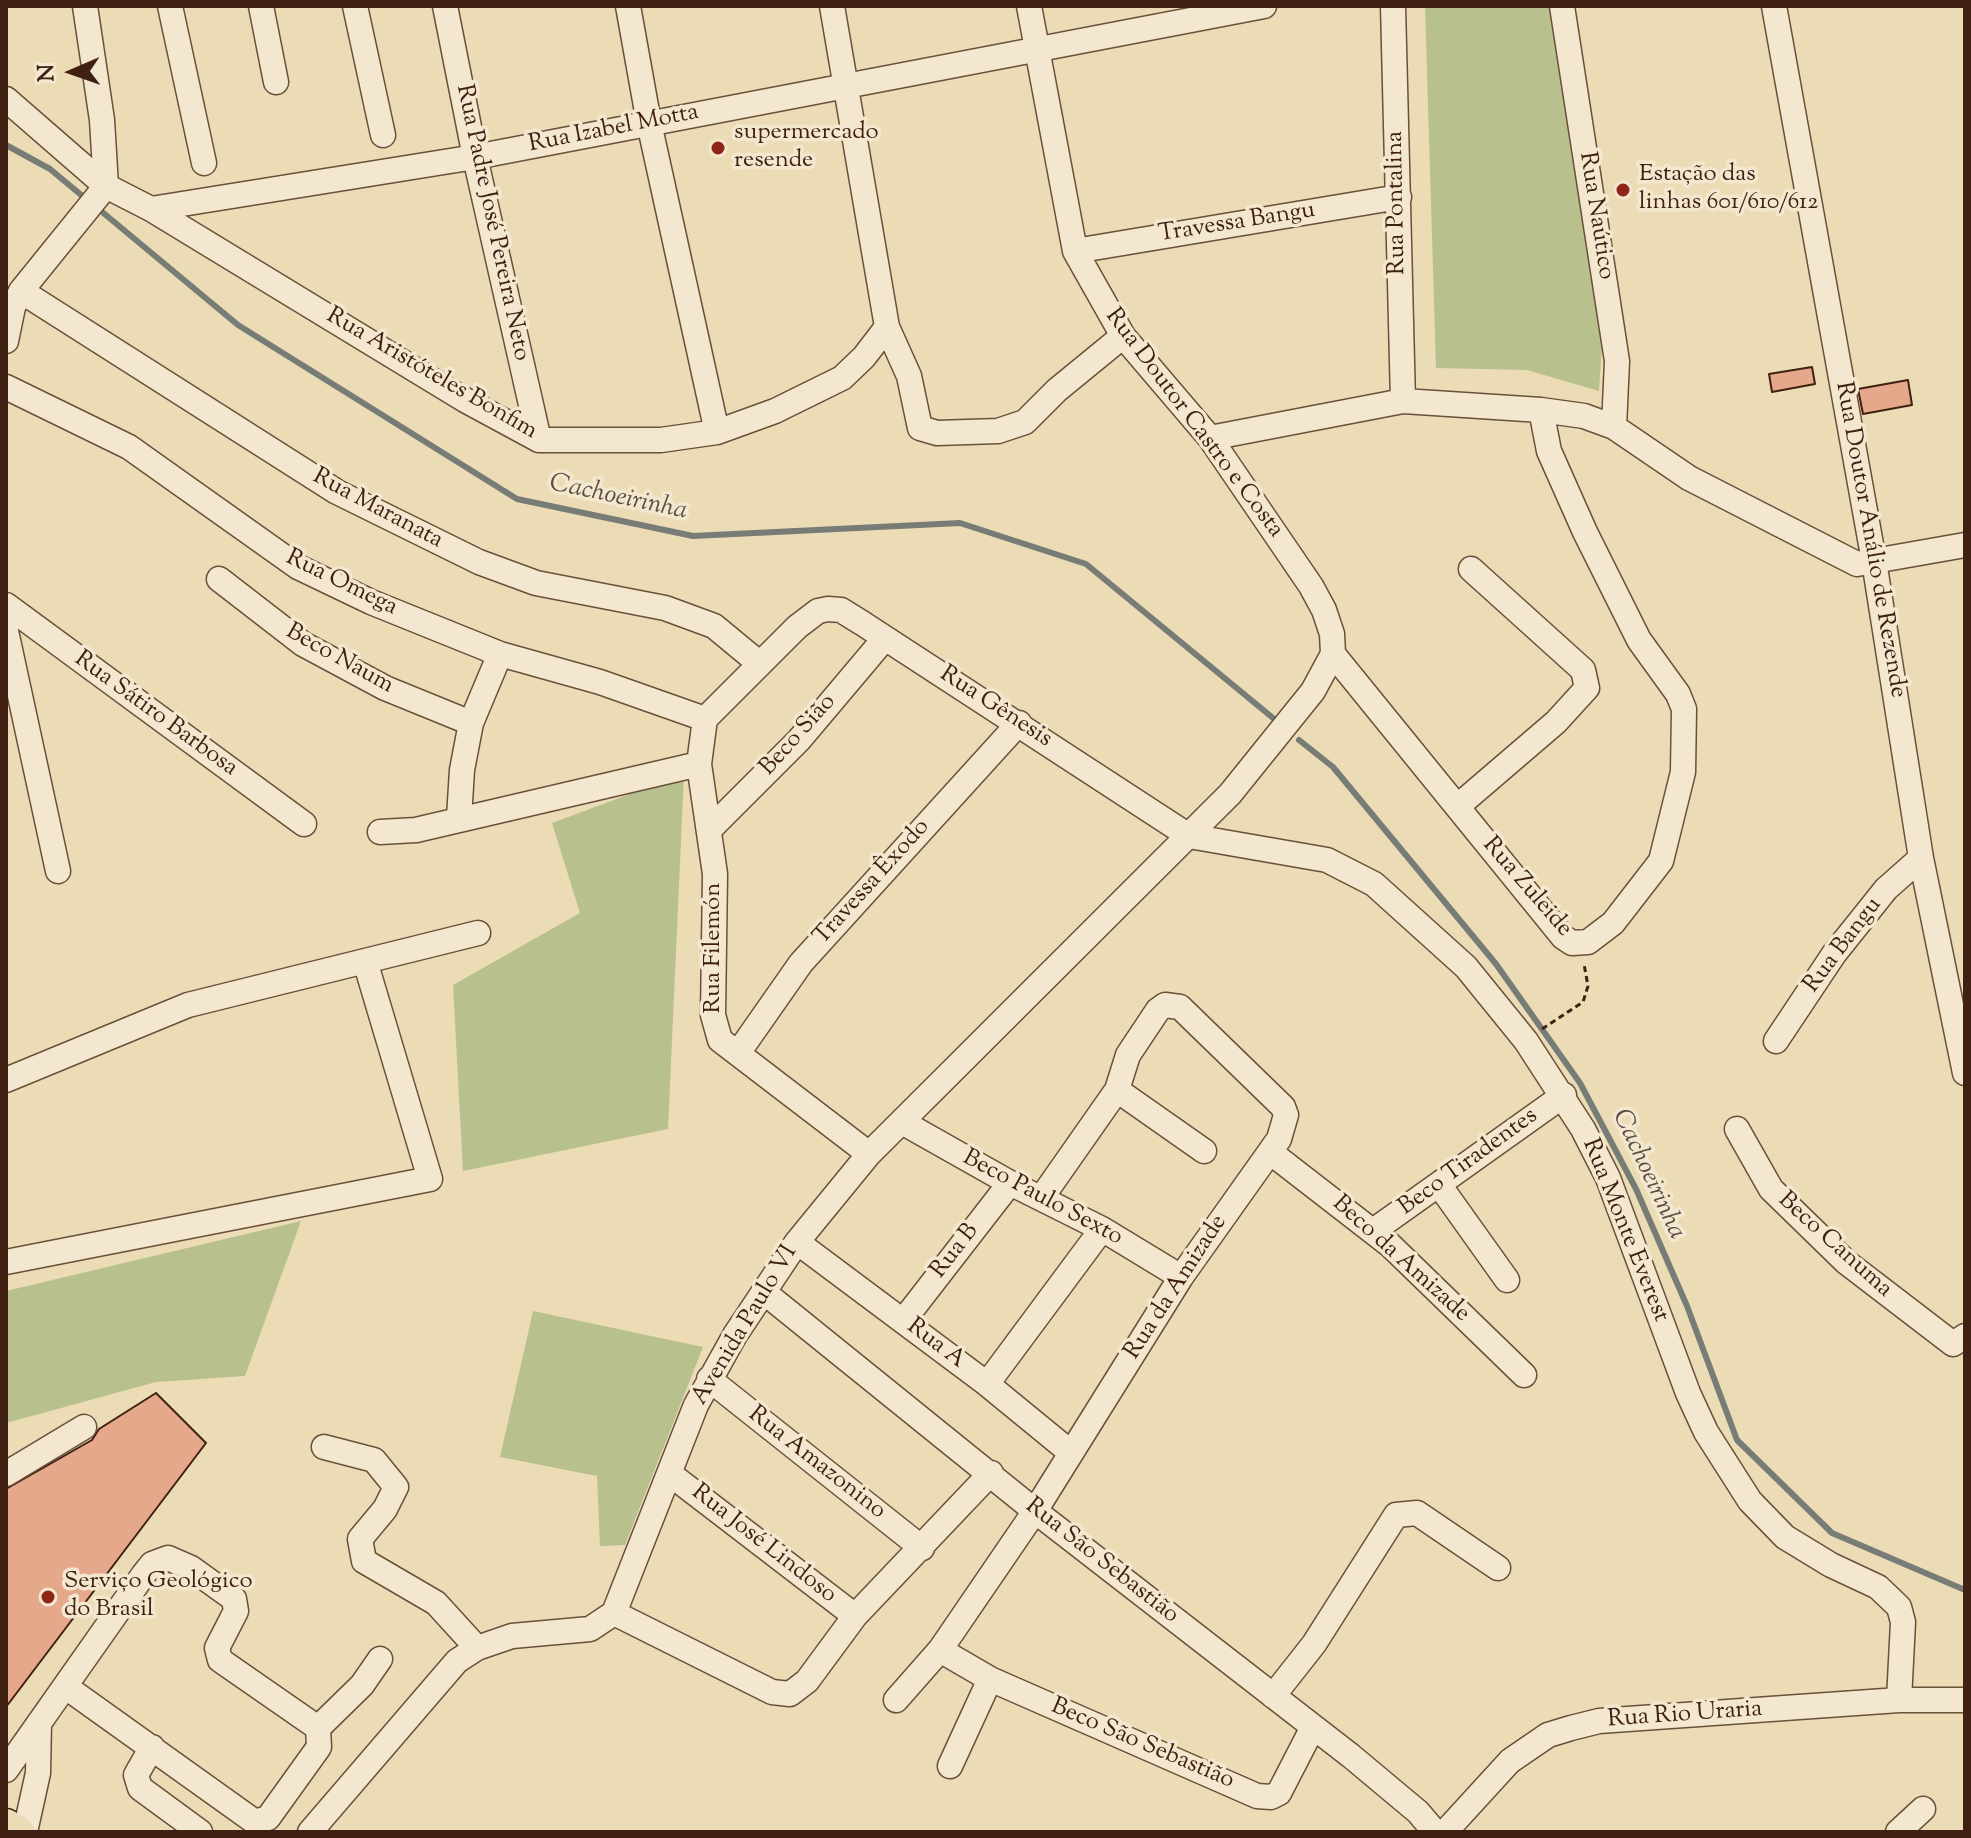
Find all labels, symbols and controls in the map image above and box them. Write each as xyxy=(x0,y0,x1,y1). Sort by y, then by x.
north arrow xyxy=(32,32,112,112)
text: N xyxy=(32,64,64,82)
street label: Rua Padre José Pereira Neto xyxy=(448,82,534,364)
street label: Rua Izabel Motta xyxy=(527,99,701,161)
place label: supermercado resende xyxy=(734,120,879,176)
street label: Rua Pontalina xyxy=(1382,131,1414,275)
marker: supermercado resende xyxy=(709,139,727,157)
street label: Rua Naútico xyxy=(1571,150,1619,282)
place label: Estação das linhas 601/610/612 xyxy=(1639,162,1818,218)
marker: Estação das linhas 601/610/612 xyxy=(1614,181,1632,199)
street label: Travessa Bangu xyxy=(1157,197,1317,251)
street label: Rua Aristóteles Bonfim xyxy=(320,303,542,447)
street label: Rua Doutor Castro e Costa xyxy=(1097,304,1289,544)
street label: Rua Doutor Análio de Rezende xyxy=(1827,380,1911,700)
street label: Rua Maranata xyxy=(307,464,447,556)
water label: Cachoeirinha xyxy=(546,469,690,529)
street label: Rua Omega xyxy=(281,545,401,623)
street label: Beco Naum xyxy=(280,619,398,701)
street label: Rua Sátiro Barbosa xyxy=(68,646,242,784)
street label: Rua Gênesis xyxy=(933,661,1057,755)
street label: Beco Sião xyxy=(755,689,843,783)
street label: Travessa Êxodo xyxy=(809,814,937,952)
street label: Rua Zuleide xyxy=(1475,832,1577,944)
street label: Rua Filemón xyxy=(701,883,729,1013)
street label: Rua Bangu xyxy=(1799,893,1889,999)
street label: Beco Tiradentes xyxy=(1394,1103,1544,1223)
water label: Cachoeirinha xyxy=(1603,1105,1691,1245)
street label: Rua Monte Everest xyxy=(1574,1135,1674,1327)
street label: Beco Paulo Sexto xyxy=(957,1145,1127,1253)
street label: Beco Canuma xyxy=(1771,1187,1897,1305)
street label: Beco da Amizade xyxy=(1325,1191,1475,1329)
street label: Rua da Amizade xyxy=(1120,1210,1234,1366)
street label: Rua B xyxy=(926,1219,986,1285)
street label: Avenida Paulo VI xyxy=(687,1241,805,1411)
street label: Rua A xyxy=(900,1314,970,1376)
street label: Rua Amazonino xyxy=(741,1401,891,1527)
street label: Rua José Lindoso xyxy=(685,1479,841,1611)
street label: Rua São Sebastião xyxy=(1018,1493,1184,1631)
place label: Serviço Geológico do Brasil xyxy=(64,1569,253,1625)
marker: Serviço Geológico do Brasil xyxy=(39,1588,57,1606)
street label: Beco São Sebastião xyxy=(1046,1693,1238,1797)
street label: Rua Rio Uraria xyxy=(1607,1696,1763,1736)

